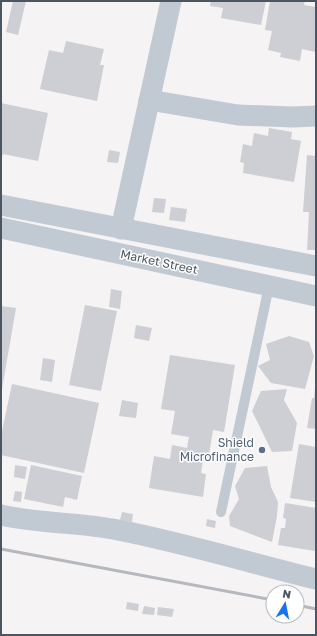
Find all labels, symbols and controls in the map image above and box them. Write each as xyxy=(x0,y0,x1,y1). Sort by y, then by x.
street label: Market Street xyxy=(119,246,199,277)
place label: Shield Microfinance xyxy=(180,435,254,464)
marker: Shield Microfinance xyxy=(257,445,267,455)
north arrow xyxy=(265,584,305,624)
text: N xyxy=(282,587,292,601)

